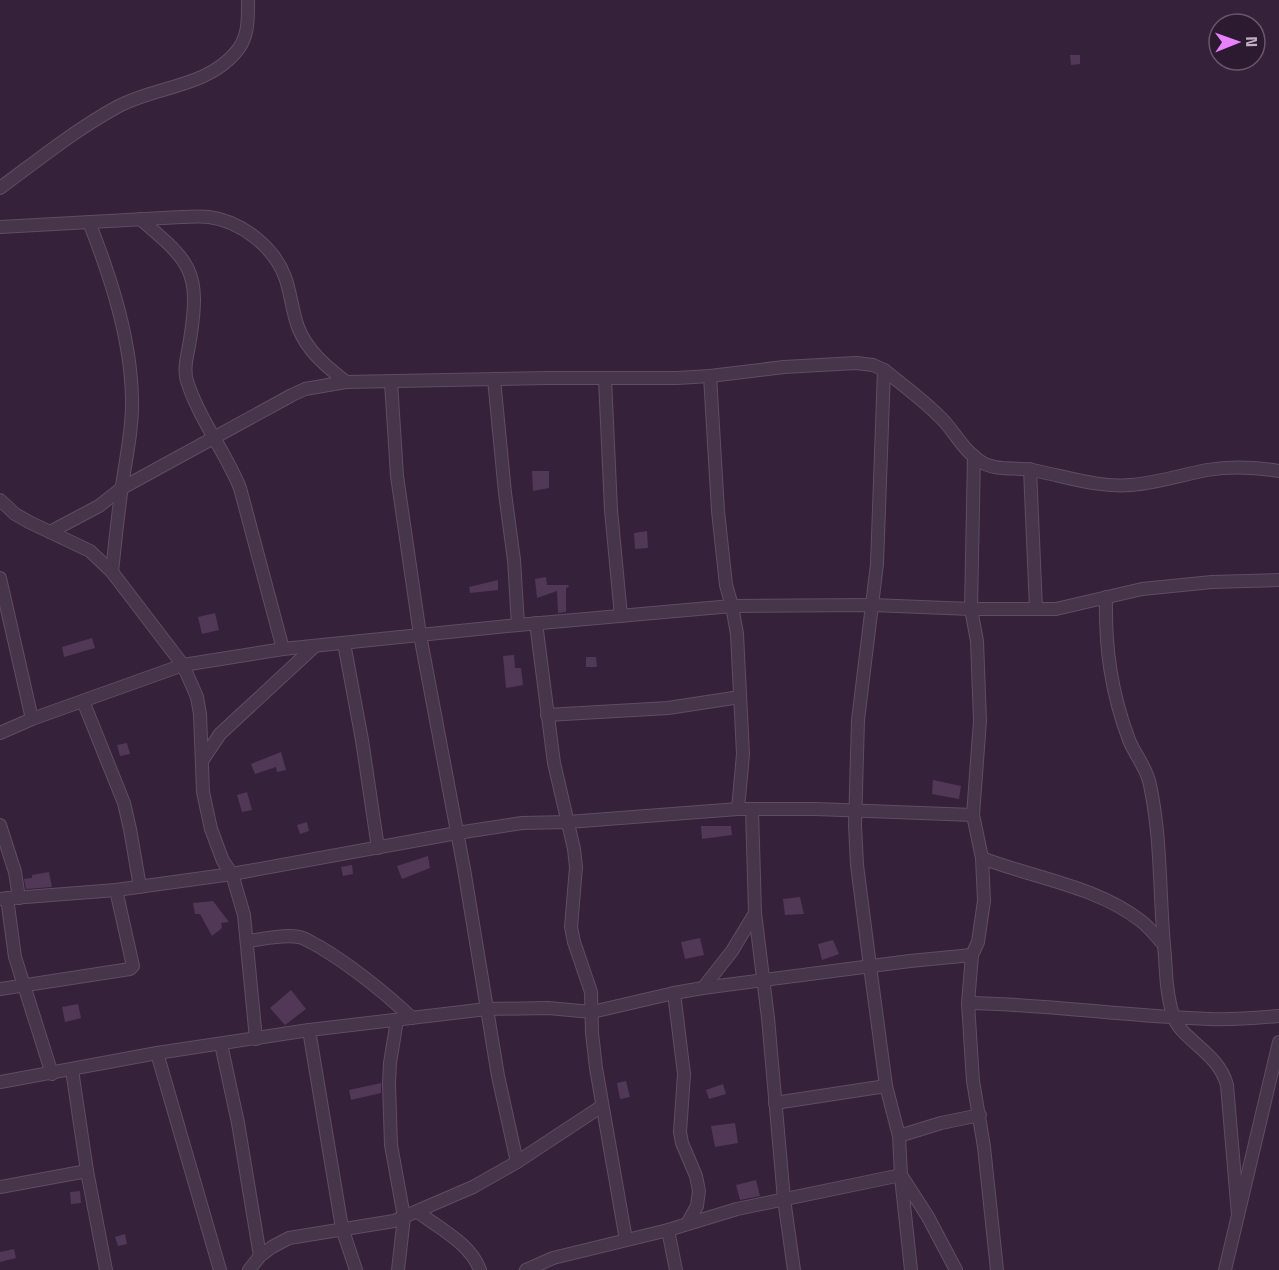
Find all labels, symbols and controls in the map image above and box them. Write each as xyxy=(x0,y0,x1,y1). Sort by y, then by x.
north arrow xyxy=(1207,12,1267,72)
text: N xyxy=(1240,36,1264,47)

